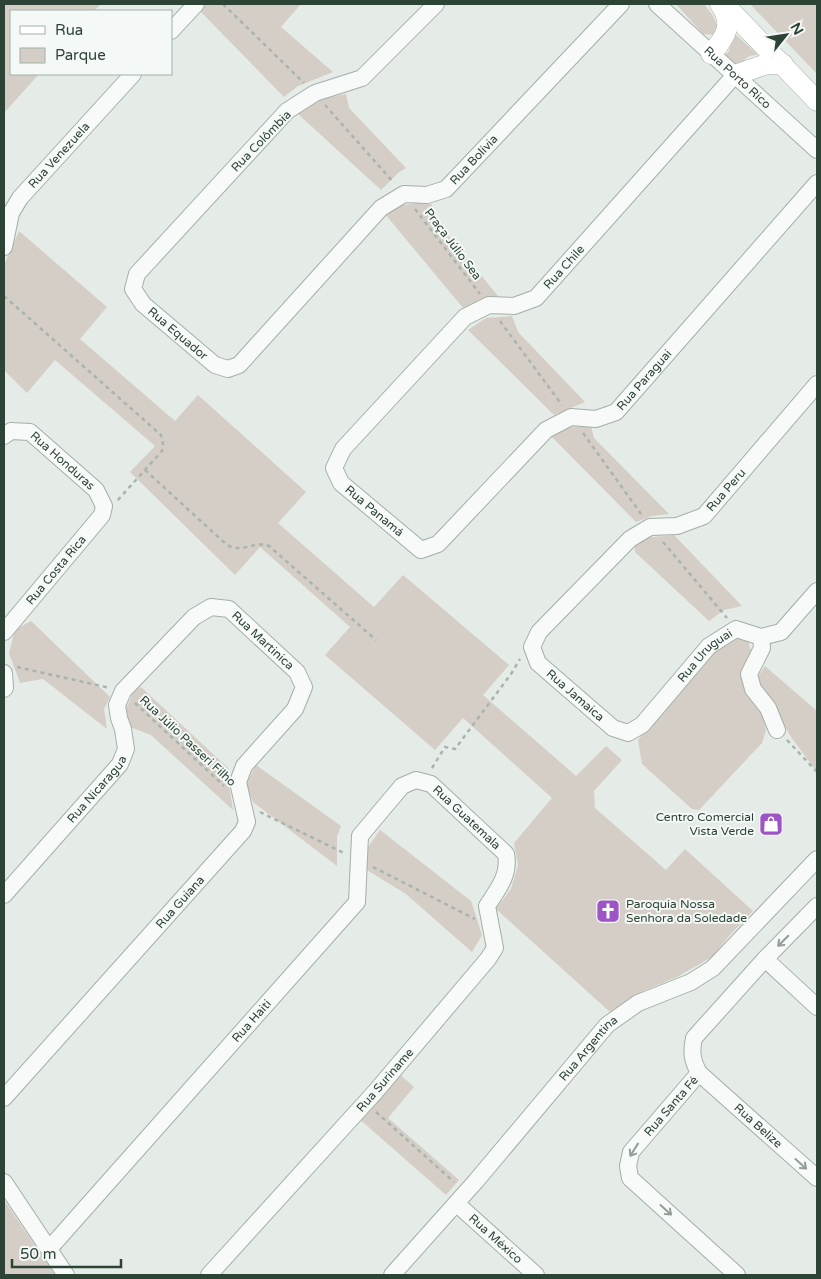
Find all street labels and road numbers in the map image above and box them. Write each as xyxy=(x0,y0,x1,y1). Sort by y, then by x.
street label: Rua Porto Rico xyxy=(701,43,774,112)
street label: Rua Colômbia xyxy=(228,107,294,175)
street label: Rua Venezuela xyxy=(25,119,92,191)
street label: Rua Bolívia xyxy=(447,132,501,187)
street label: Praça Júlio Sea xyxy=(422,206,484,282)
street label: Rua Chile xyxy=(541,242,587,292)
street label: Rua Equador xyxy=(145,304,211,363)
street label: Rua Paraguai xyxy=(614,347,675,413)
street label: Rua Honduras xyxy=(27,429,98,493)
street label: Rua Peru xyxy=(704,466,748,514)
street label: Rua Panamá xyxy=(342,482,407,539)
street label: Rua Costa Rica xyxy=(23,533,89,607)
street label: Rua Martinica xyxy=(229,608,297,673)
street label: Rua Uruguai xyxy=(675,626,735,685)
street label: Rua Jamaica xyxy=(543,666,607,724)
street label: Rua Júlio Passeri Filho xyxy=(137,693,239,789)
street label: Rua Nicaragua xyxy=(64,754,130,826)
street label: Rua Guatemala xyxy=(430,782,504,852)
street label: Rua Guiana xyxy=(153,873,207,931)
street label: Rua Haiti xyxy=(229,997,274,1045)
street label: Rua Argentina xyxy=(556,1013,620,1084)
street label: Rua Suriname xyxy=(354,1045,417,1115)
street label: Rua Santa Fé xyxy=(641,1073,701,1139)
street label: Rua Belize xyxy=(731,1101,785,1151)
street label: Rua México xyxy=(466,1211,525,1266)

